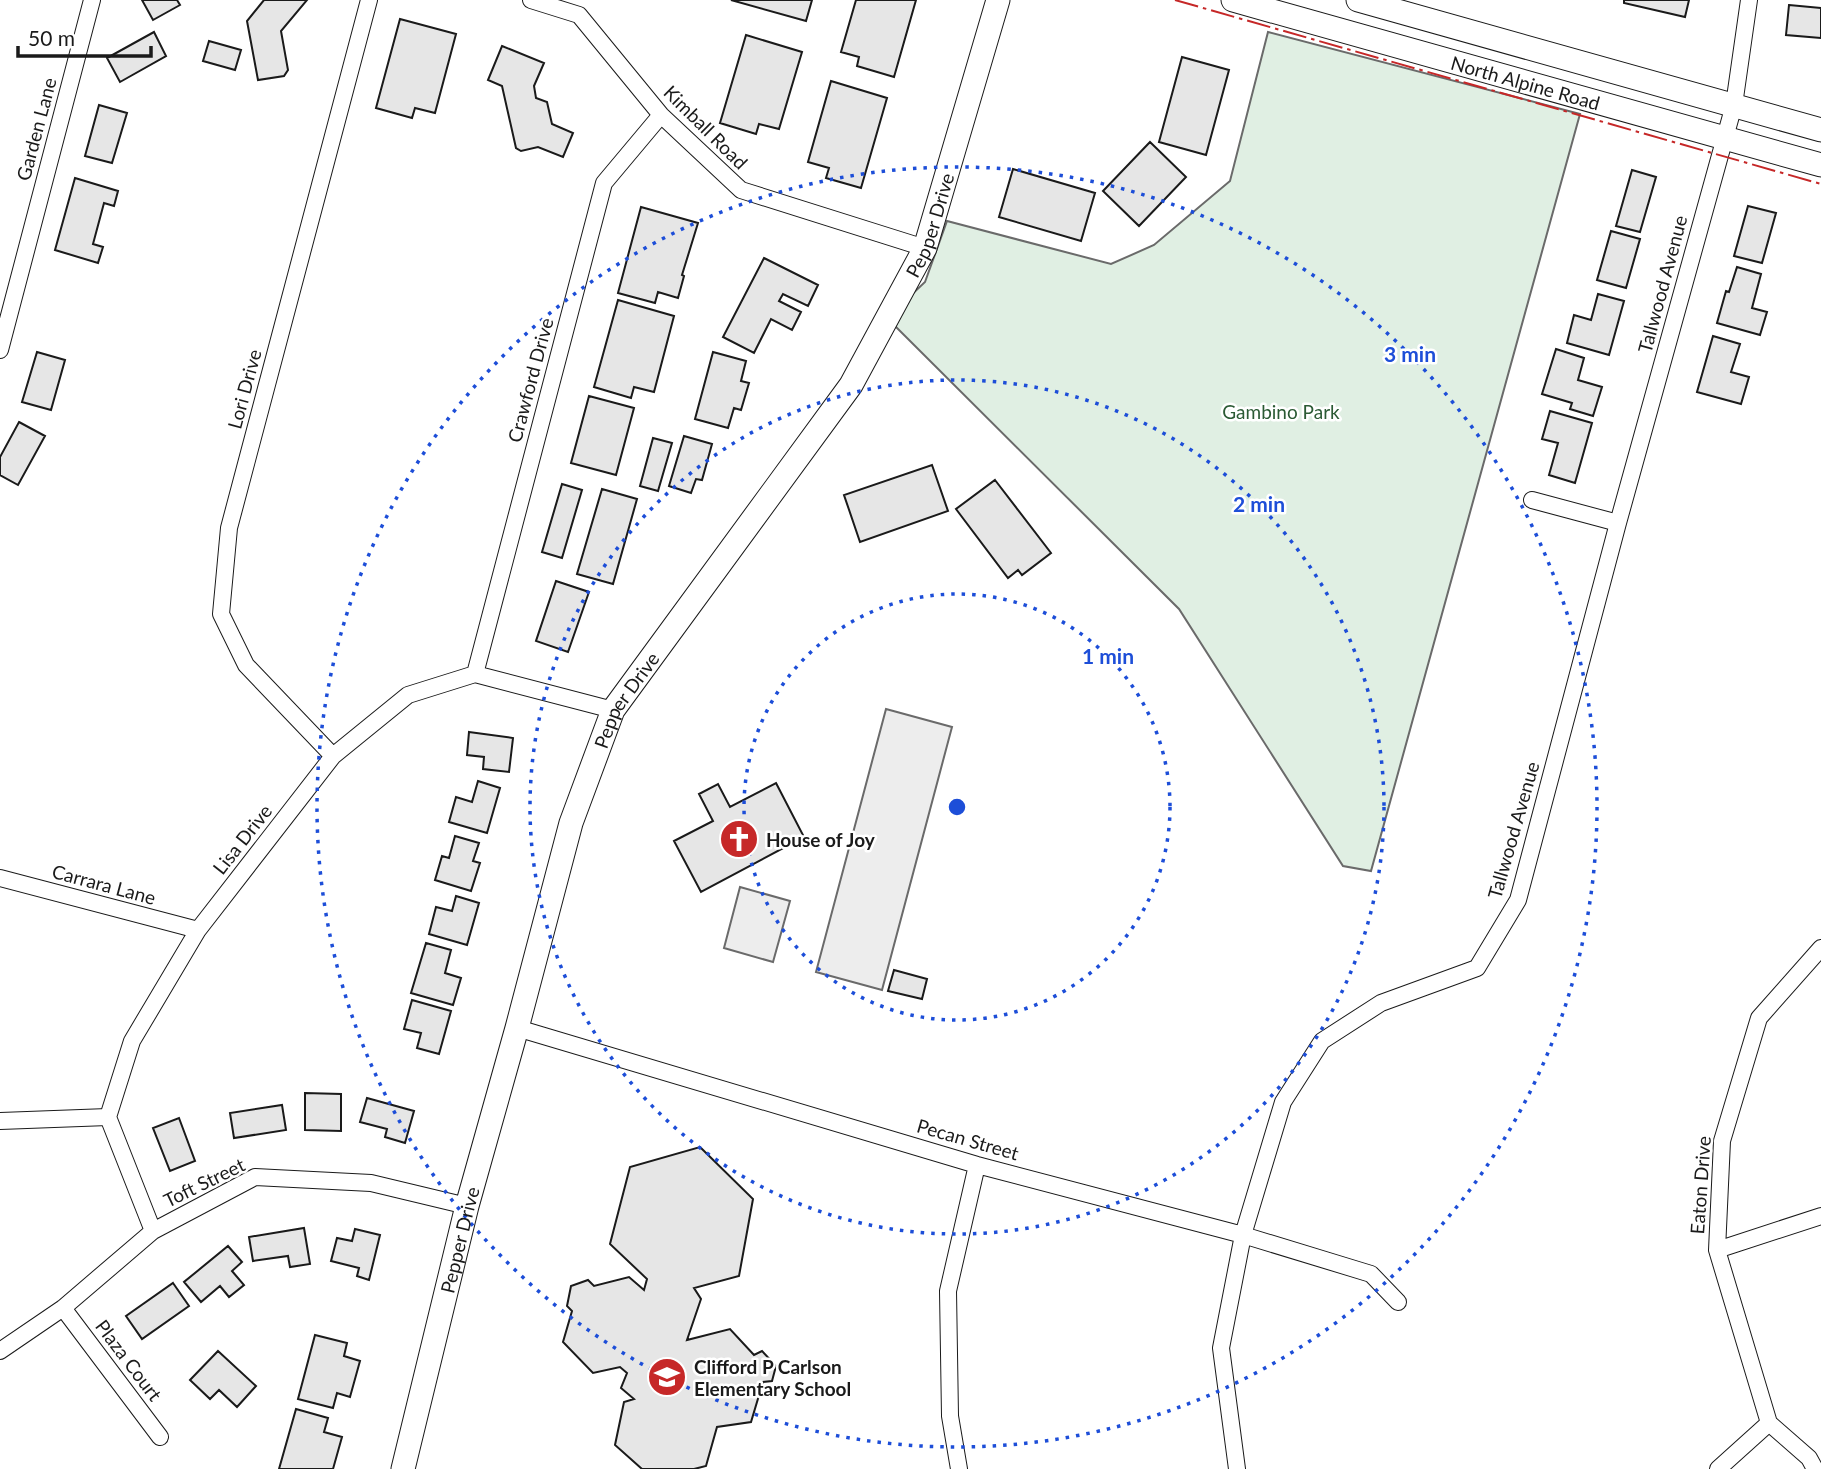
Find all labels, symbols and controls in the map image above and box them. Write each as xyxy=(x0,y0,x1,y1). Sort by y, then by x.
scale bar xyxy=(18,14,150,58)
text: 50 m xyxy=(28,25,75,50)
street label: North Alpine Road xyxy=(1449,50,1603,114)
street label: Garden Lane xyxy=(11,75,61,183)
street label: Kimball Road xyxy=(659,80,753,174)
street label: Pepper Drive xyxy=(900,170,958,281)
street label: Tallwood Avenue xyxy=(1633,213,1691,355)
street label: Crawford Drive xyxy=(502,315,558,445)
text: 3 min xyxy=(1384,341,1436,366)
street label: Lori Drive xyxy=(222,347,266,431)
park label: Gambino Park xyxy=(1222,400,1340,423)
text: 2 min xyxy=(1233,491,1285,516)
text: 1 min xyxy=(1082,643,1134,668)
street label: Pepper Drive xyxy=(588,647,663,751)
street label: Tallwood Avenue xyxy=(1482,759,1544,901)
centre of rings xyxy=(945,795,969,819)
street label: Lisa Drive xyxy=(208,800,276,878)
church icon: House of Joy xyxy=(718,818,760,860)
place label: House of Joy xyxy=(766,828,876,851)
street label: Carrara Lane xyxy=(50,859,158,909)
street label: Pecan Street xyxy=(914,1113,1022,1165)
street label: Eaton Drive xyxy=(1685,1135,1715,1235)
street label: Toft Street xyxy=(160,1152,248,1211)
street label: Pepper Drive xyxy=(435,1184,483,1295)
street label: Plaza Court xyxy=(91,1315,167,1405)
place label: Clifford P Carlson Elementary School xyxy=(694,1355,851,1400)
school or university icon: Clifford P Carlson Elementary School xyxy=(646,1356,688,1398)

